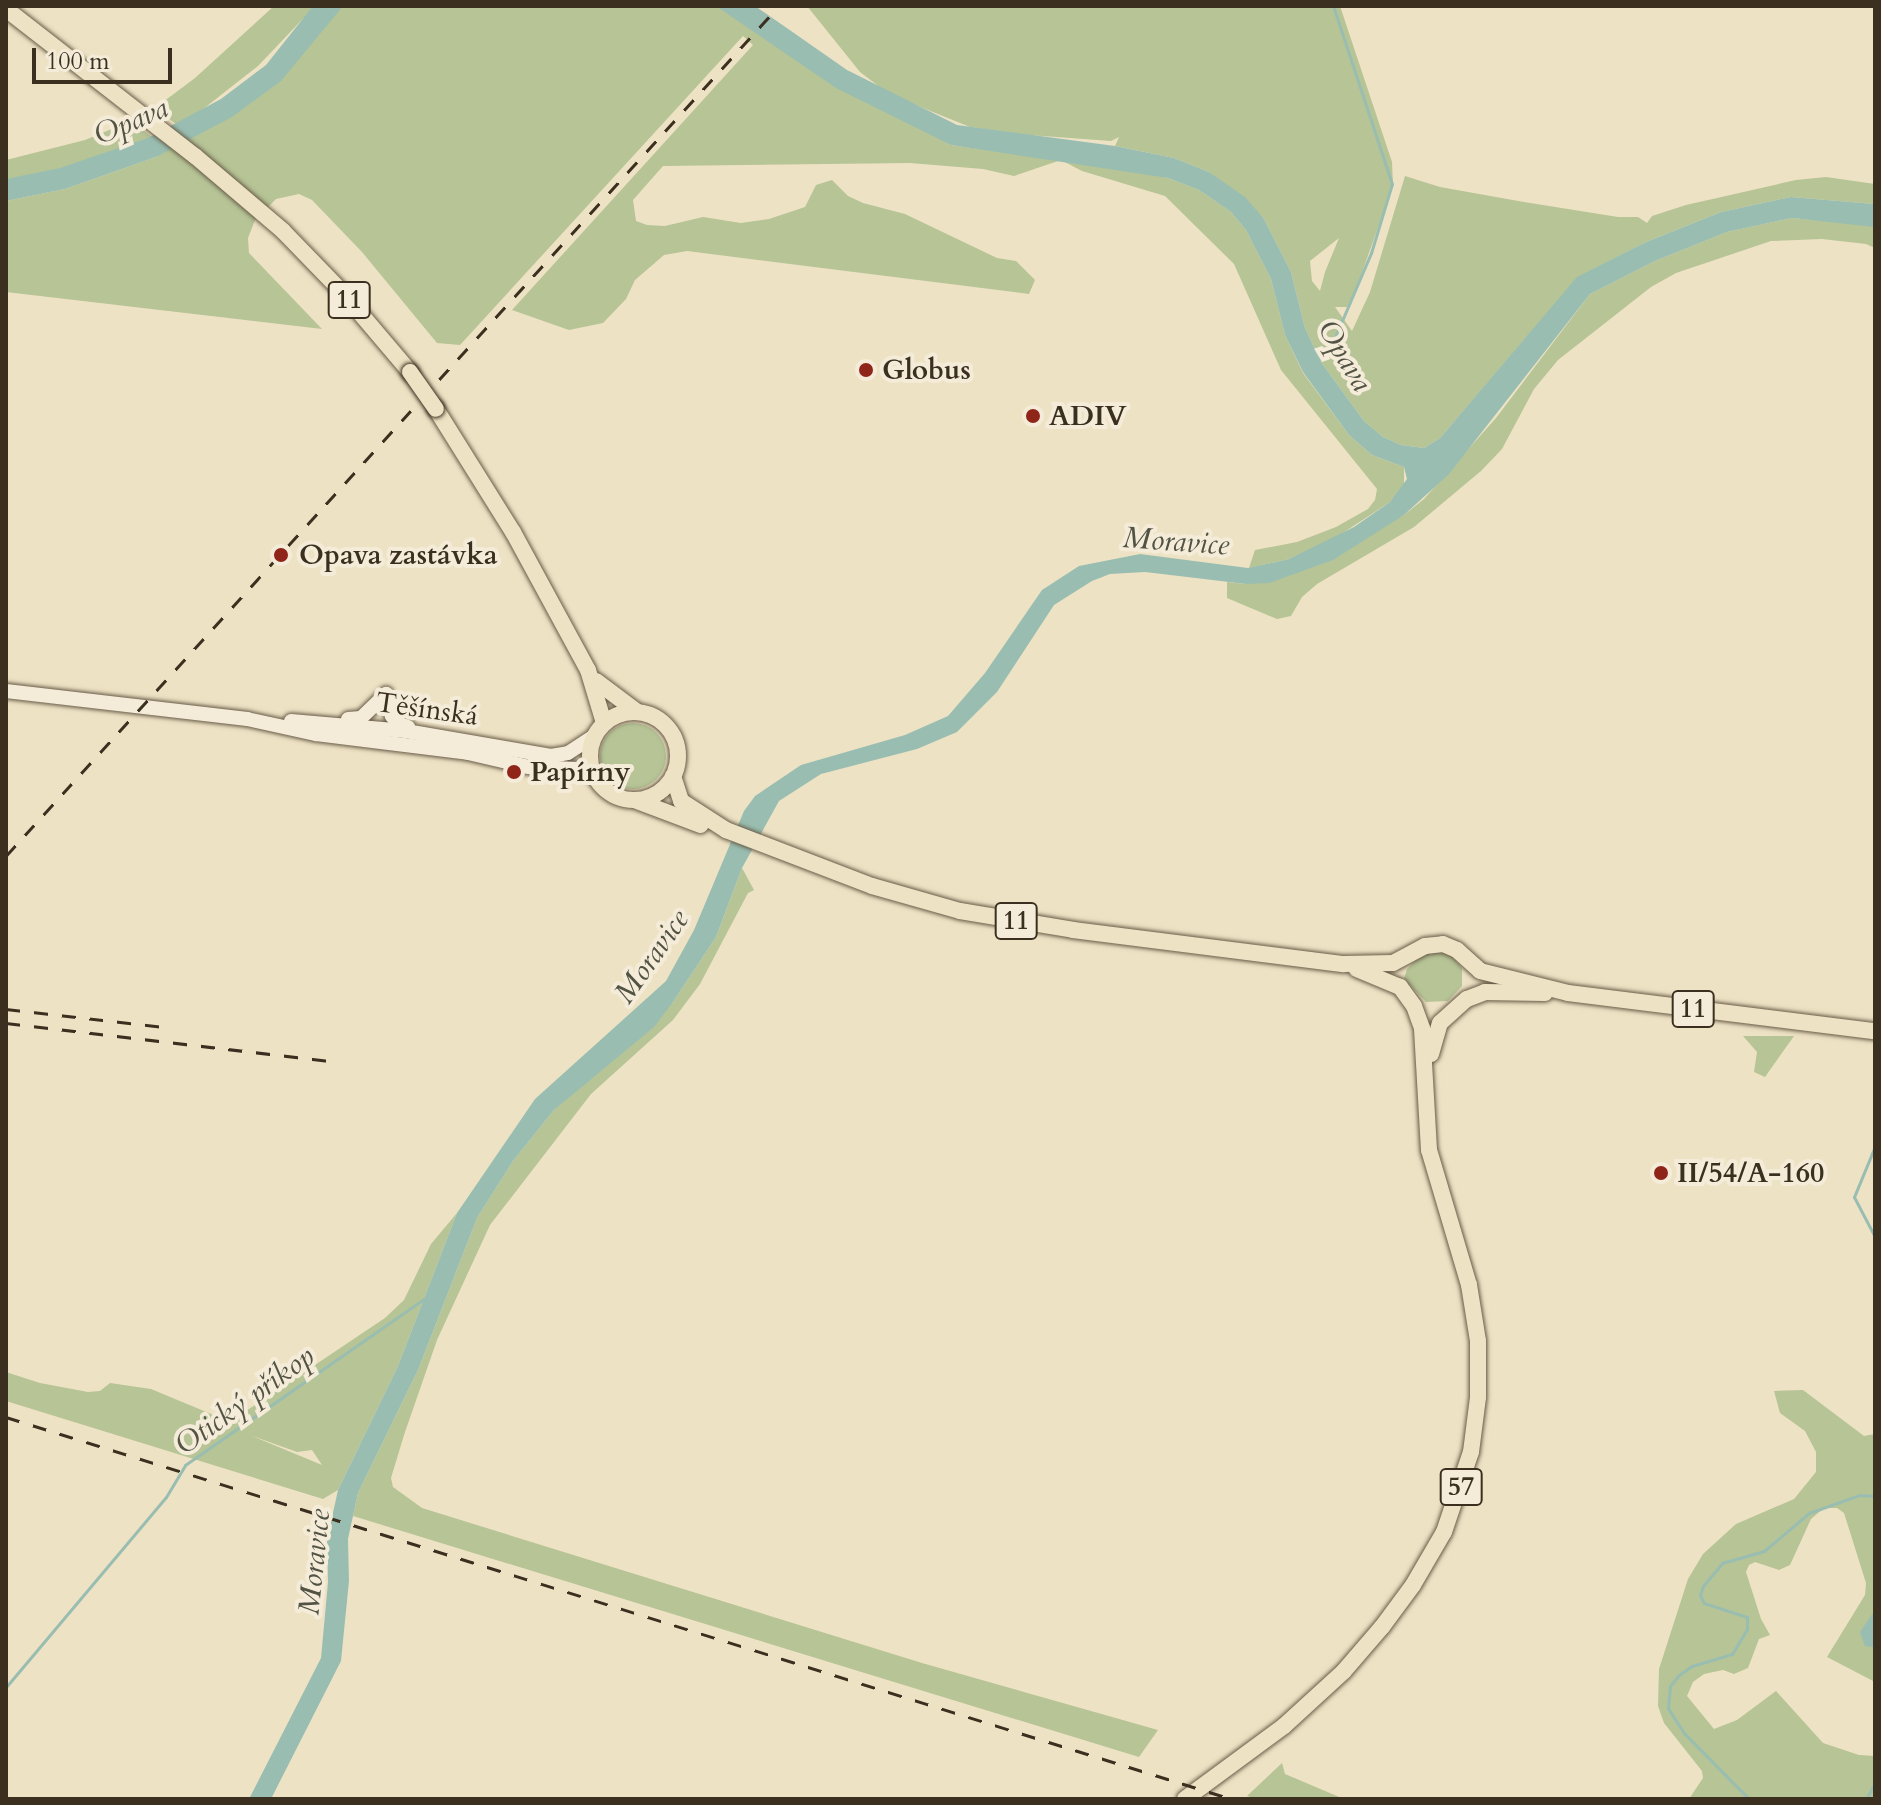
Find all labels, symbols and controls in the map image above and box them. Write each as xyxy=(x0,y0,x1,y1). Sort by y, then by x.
scale bar xyxy=(36,32,176,82)
text: 100 m xyxy=(46,45,110,78)
water label: Opava xyxy=(88,90,174,154)
road number: 11 xyxy=(327,278,371,322)
water label: Opava xyxy=(1309,314,1379,398)
place label: Globus xyxy=(882,353,971,387)
marker: Globus xyxy=(857,361,875,379)
place label: ADIV xyxy=(1049,399,1127,433)
marker: ADIV xyxy=(1024,407,1042,425)
water label: Moravice xyxy=(1122,520,1230,564)
place label: Opava zastávka xyxy=(299,538,498,572)
marker: Opava zastávka xyxy=(270,544,292,566)
street label: Těšínská xyxy=(374,685,480,733)
place label: Papírny xyxy=(530,755,630,789)
marker: Papírny xyxy=(505,763,523,781)
road number: 11 xyxy=(994,899,1038,943)
water label: Moravice xyxy=(607,903,697,1011)
road number: 11 xyxy=(1671,987,1715,1031)
place label: II/54/A-160 xyxy=(1677,1156,1824,1190)
marker: II/54/A-160 xyxy=(1652,1164,1670,1182)
water label: Otický příkop xyxy=(168,1338,322,1464)
road number: 57 xyxy=(1439,1465,1483,1509)
water label: Moravice xyxy=(292,1507,338,1617)

